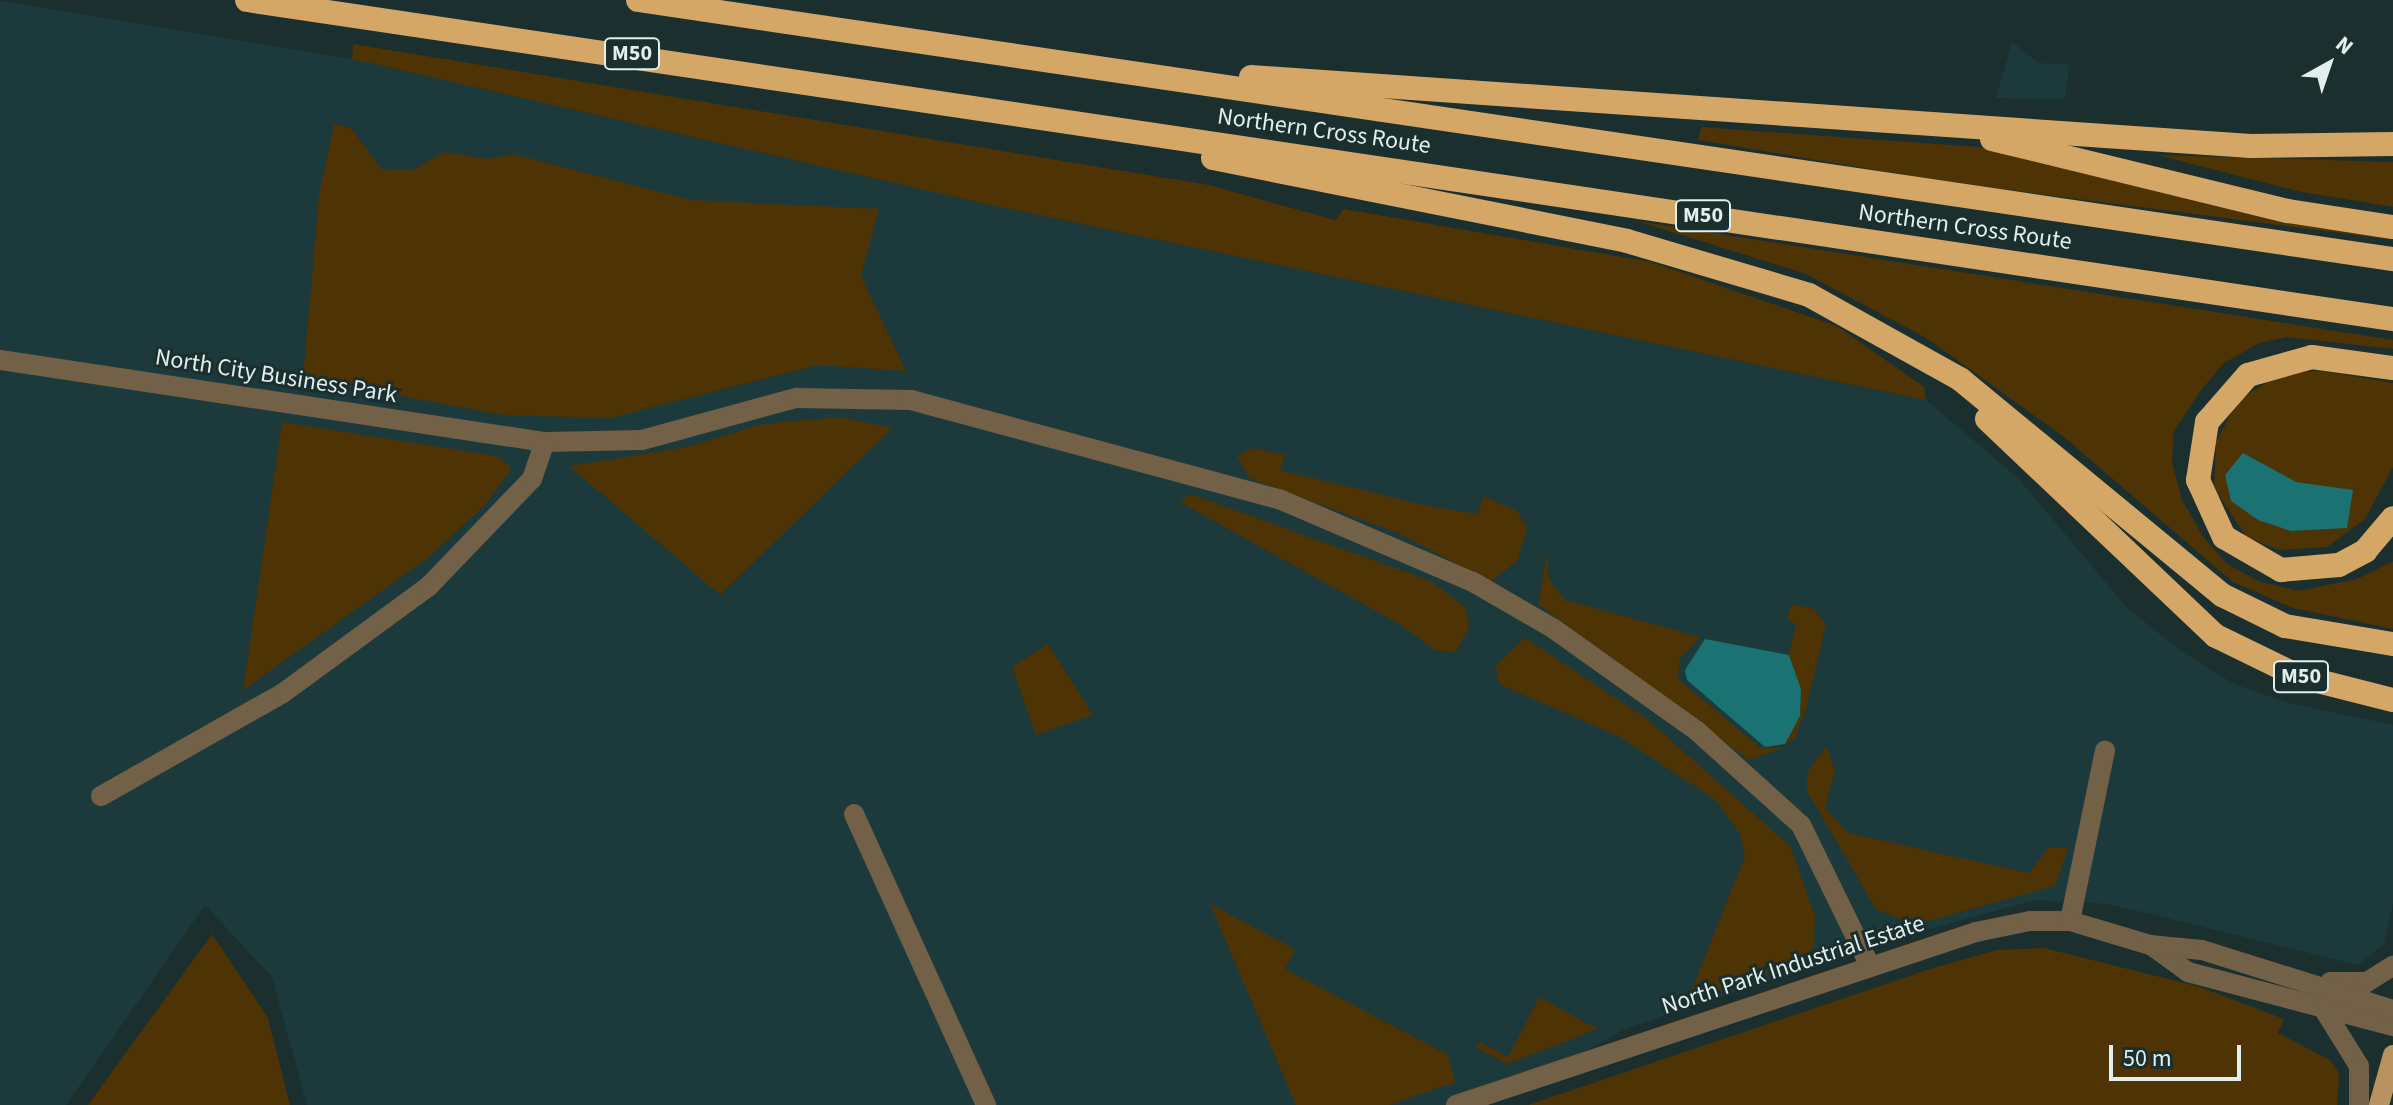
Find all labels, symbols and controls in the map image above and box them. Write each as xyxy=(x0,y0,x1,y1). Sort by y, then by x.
north arrow xyxy=(2289,24,2369,104)
text: N xyxy=(2329,29,2360,63)
road number: M50 xyxy=(604,36,660,72)
street label: Northern Cross Route xyxy=(1216,102,1432,160)
road number: M50 xyxy=(1675,198,1731,234)
street label: Northern Cross Route xyxy=(1857,198,2073,256)
street label: North City Business Park xyxy=(153,343,399,409)
road number: M50 xyxy=(2273,659,2329,695)
street label: North Park Industrial Estate xyxy=(1658,909,1928,1021)
scale bar xyxy=(2113,1029,2245,1079)
text: 50 m xyxy=(2123,1041,2172,1076)

